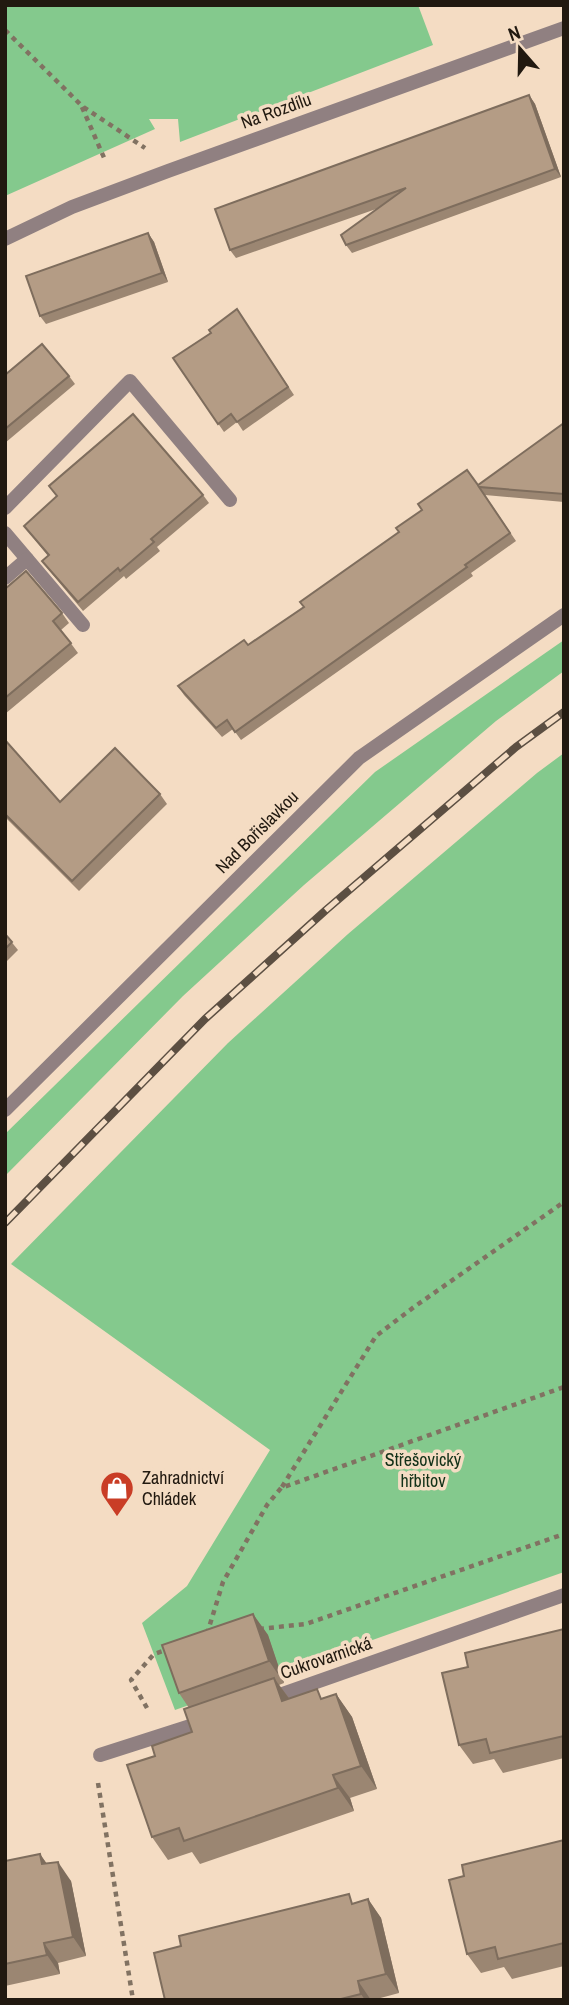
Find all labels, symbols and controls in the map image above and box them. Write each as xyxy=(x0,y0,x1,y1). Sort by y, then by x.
north arrow xyxy=(485,14,555,84)
text: N xyxy=(504,19,524,47)
street label: Na Rozdílu xyxy=(237,86,314,135)
street label: Nad Bořislavkou xyxy=(210,785,304,879)
park label: Střešovický hřbitov xyxy=(385,1447,462,1493)
place label: Zahradnictví Chládek xyxy=(142,1465,225,1511)
shop icon: Zahradnictví Chládek xyxy=(98,1469,136,1518)
street label: Cukrovarnická xyxy=(277,1630,375,1685)

